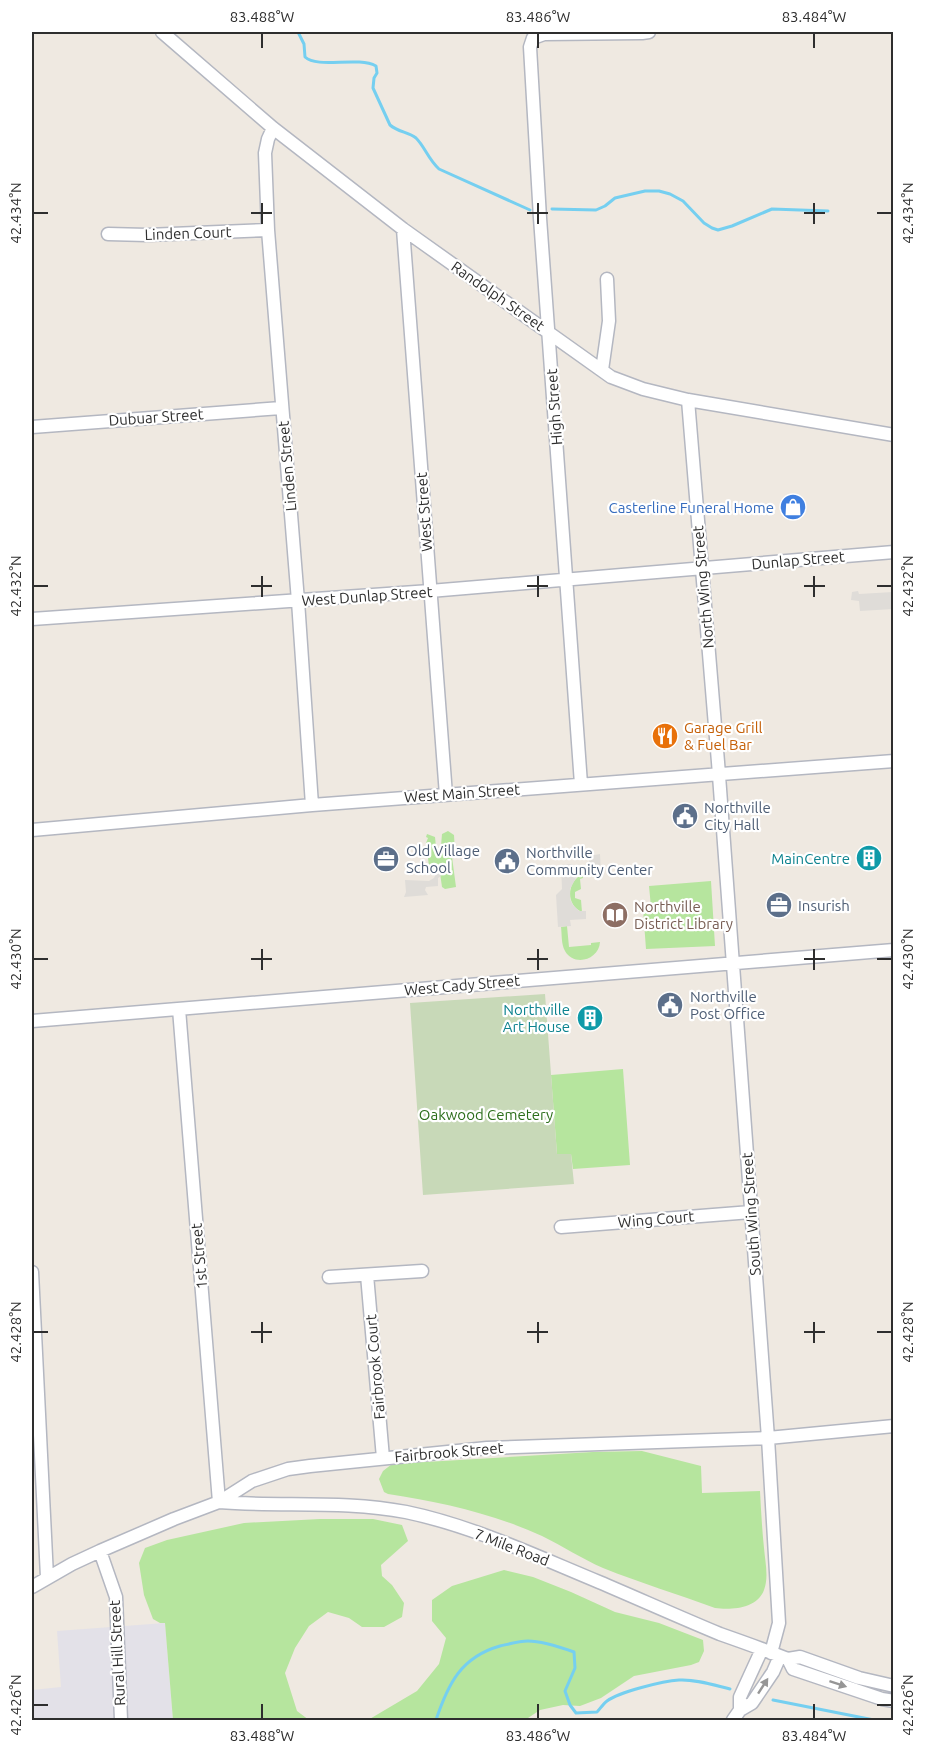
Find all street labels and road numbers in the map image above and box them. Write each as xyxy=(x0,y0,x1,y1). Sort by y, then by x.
street label: Linden Court xyxy=(144,223,232,243)
street label: Randolph Street xyxy=(448,258,548,334)
street label: High Street xyxy=(543,368,565,446)
street label: Dubuar Street xyxy=(108,405,204,429)
street label: Linden Street xyxy=(275,420,299,512)
street label: West Street xyxy=(413,472,435,552)
street label: North Wing Street xyxy=(689,525,717,649)
street label: Dunlap Street xyxy=(751,547,845,573)
street label: West Dunlap Street xyxy=(301,583,433,609)
street label: West Main Street xyxy=(404,780,521,806)
street label: West Cady Street xyxy=(403,971,521,999)
street label: South Wing Street xyxy=(738,1152,764,1276)
street label: Wing Court xyxy=(617,1207,695,1231)
street label: 1st Street xyxy=(188,1222,210,1290)
street label: Fairbrook Court xyxy=(362,1314,388,1420)
street label: Fairbrook Street xyxy=(394,1439,504,1465)
street label: 7 Mile Road xyxy=(472,1525,552,1569)
street label: Rural Hill Street xyxy=(106,1600,128,1706)

